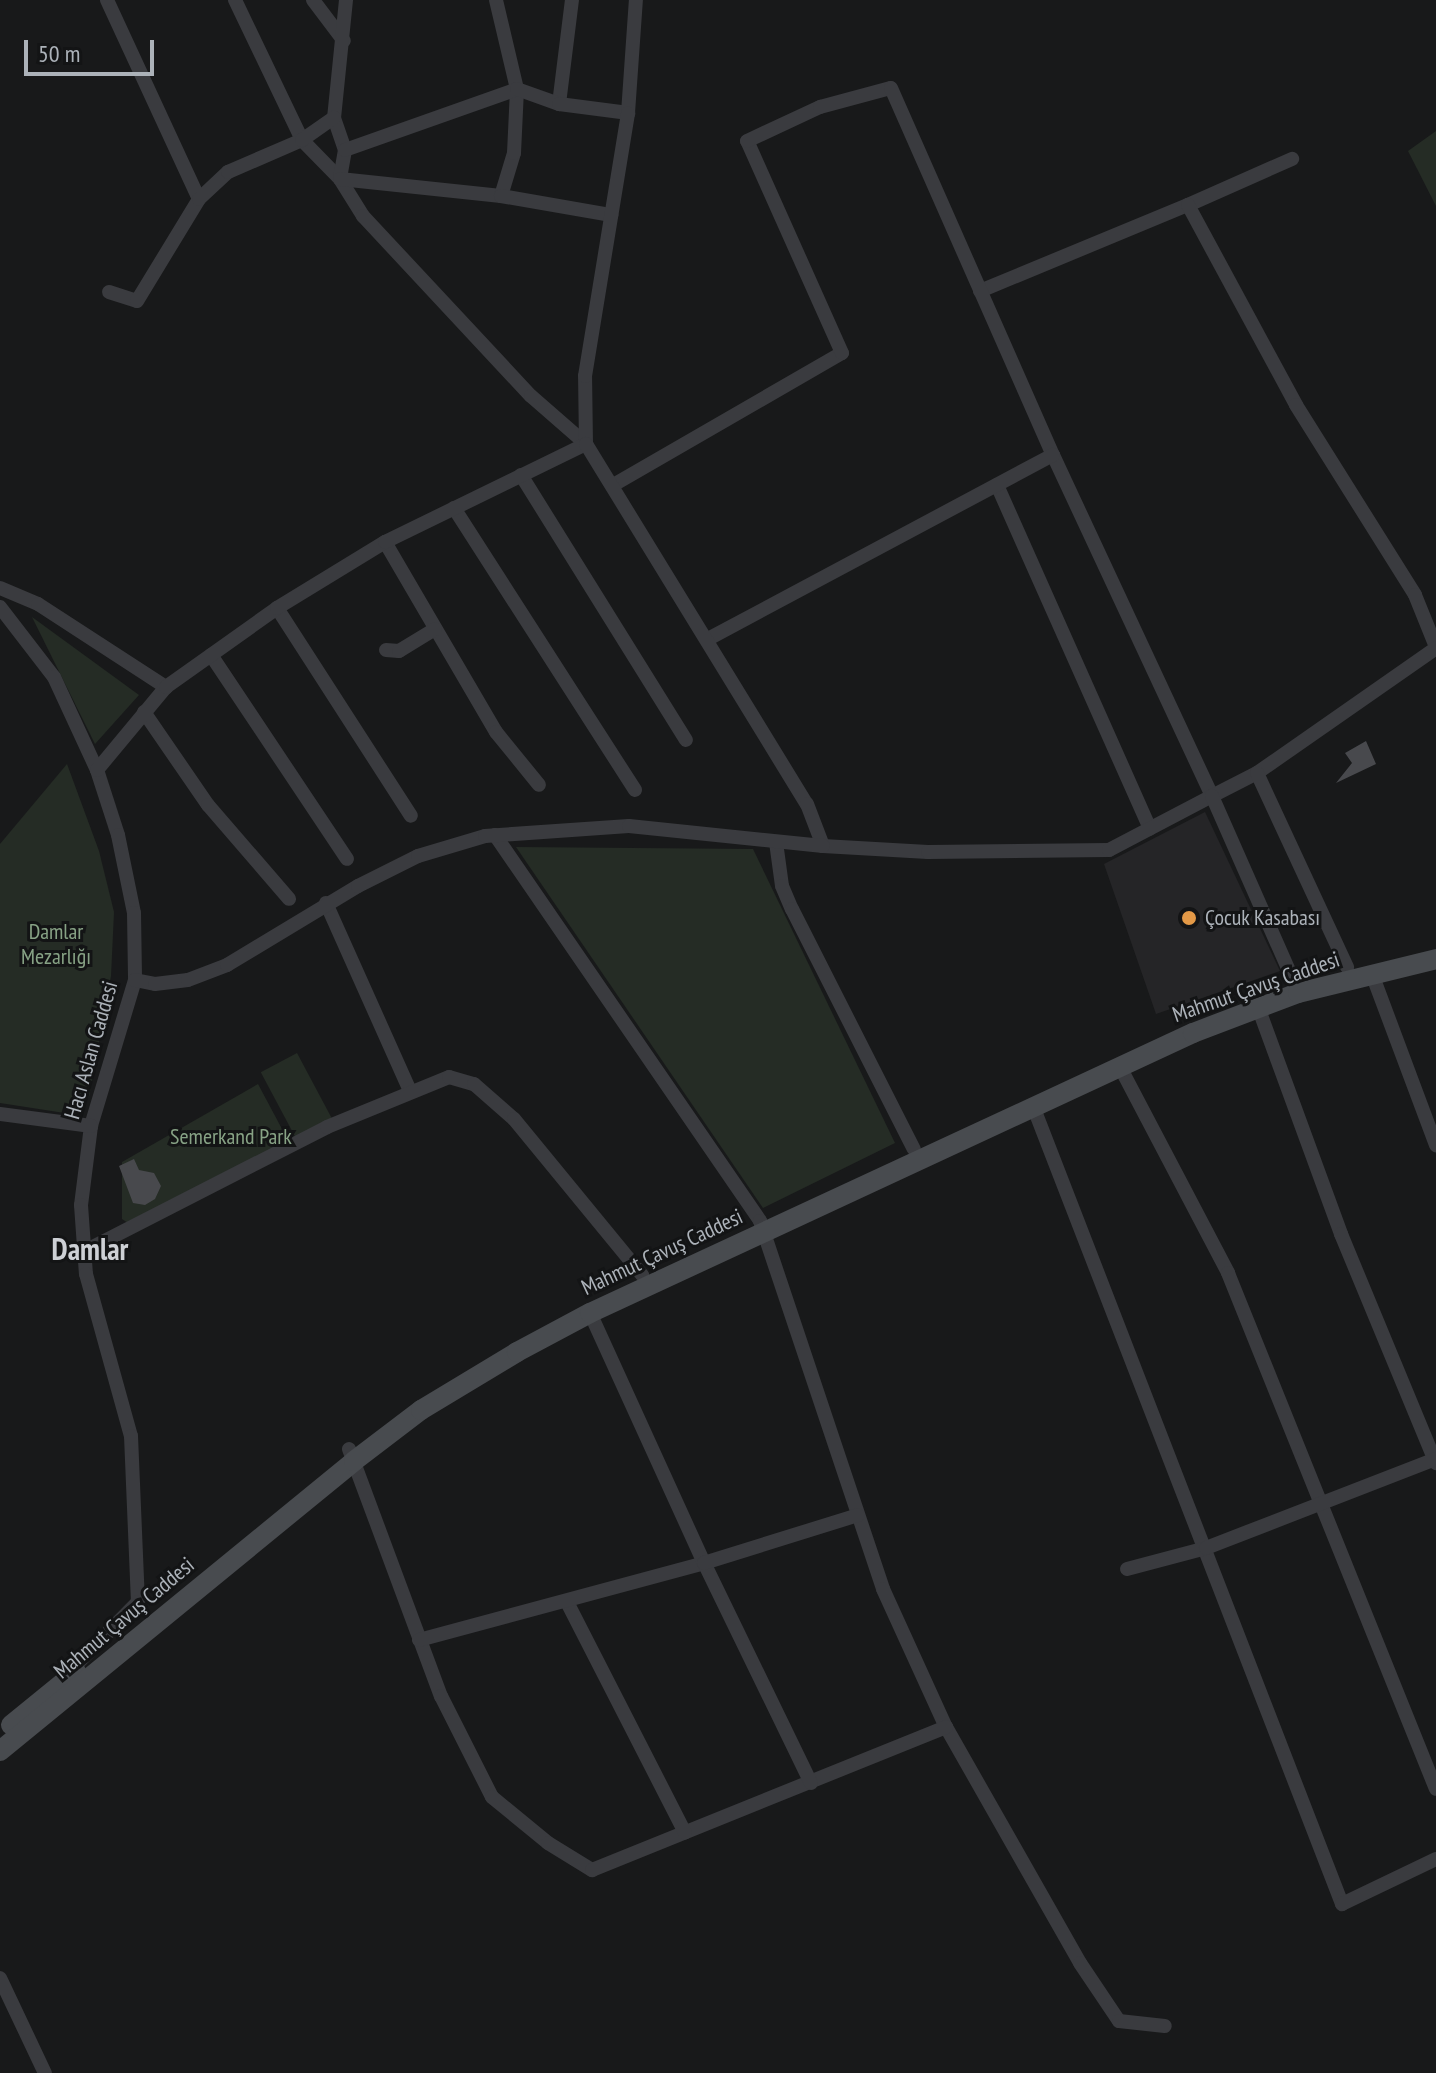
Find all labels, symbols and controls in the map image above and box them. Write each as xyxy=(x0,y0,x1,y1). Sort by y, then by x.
scale bar xyxy=(28,24,158,74)
text: 50 m xyxy=(38,38,80,69)
place label: Çocuk Kasabası xyxy=(1205,905,1321,931)
marker: Çocuk Kasabası xyxy=(1180,909,1198,927)
park label: Damlar Mezarlığı xyxy=(21,918,91,970)
street label: Mahmut Çavuş Caddesi xyxy=(1169,946,1343,1028)
street label: Hacı Aslan Caddesi xyxy=(59,978,123,1122)
park label: Semerkand Park xyxy=(170,1124,292,1150)
street label: Mahmut Çavuş Caddesi xyxy=(577,1203,747,1301)
district label: Damlar xyxy=(52,1231,128,1267)
street label: Mahmut Çavuş Caddesi xyxy=(49,1552,199,1684)

